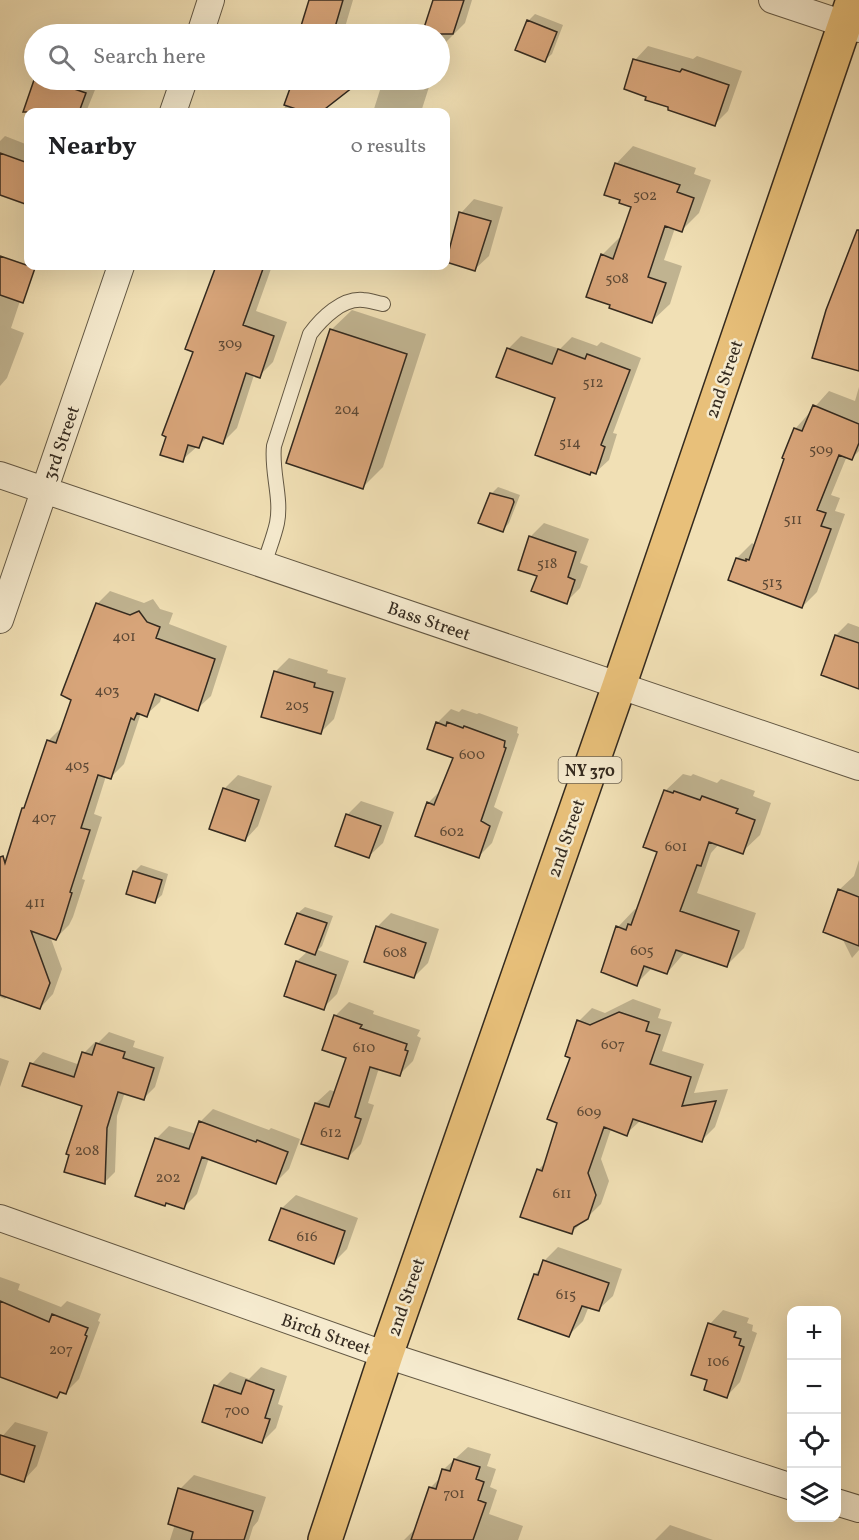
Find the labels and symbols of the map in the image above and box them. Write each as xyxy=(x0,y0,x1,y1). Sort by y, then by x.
house number: 502 xyxy=(633,186,657,207)
house number: 508 xyxy=(605,269,629,290)
house number: 309 xyxy=(218,334,242,355)
street label: 2nd Street xyxy=(700,337,750,422)
house number: 512 xyxy=(582,373,604,394)
house number: 204 xyxy=(334,400,360,421)
street label: 3rd Street xyxy=(38,403,87,484)
house number: 514 xyxy=(559,433,581,454)
house number: 509 xyxy=(809,440,833,461)
house number: 511 xyxy=(784,510,802,531)
house number: 518 xyxy=(537,554,557,575)
house number: 513 xyxy=(762,573,782,594)
street label: Bass Street xyxy=(384,597,473,648)
house number: 401 xyxy=(112,627,136,648)
house number: 403 xyxy=(95,681,119,702)
house number: 205 xyxy=(285,696,309,717)
house number: 600 xyxy=(459,745,485,766)
house number: 405 xyxy=(65,756,89,777)
road number: NY 370 xyxy=(558,757,622,783)
street label: 2nd Street xyxy=(542,796,592,881)
house number: 407 xyxy=(32,808,56,829)
house number: 602 xyxy=(440,822,464,843)
house number: 601 xyxy=(665,837,687,858)
house number: 411 xyxy=(25,893,45,914)
house number: 605 xyxy=(630,941,654,962)
house number: 608 xyxy=(383,943,407,964)
house number: 607 xyxy=(601,1035,625,1056)
house number: 610 xyxy=(353,1038,375,1059)
house number: 609 xyxy=(577,1102,601,1123)
house number: 612 xyxy=(320,1123,342,1144)
house number: 208 xyxy=(75,1141,99,1162)
house number: 202 xyxy=(156,1168,180,1189)
house number: 611 xyxy=(552,1184,572,1205)
house number: 616 xyxy=(296,1227,318,1248)
street label: 2nd Street xyxy=(382,1255,432,1340)
house number: 615 xyxy=(556,1285,576,1306)
street label: Birch Street xyxy=(277,1308,374,1362)
house number: 207 xyxy=(49,1340,73,1361)
house number: 106 xyxy=(707,1352,729,1373)
house number: 700 xyxy=(224,1401,250,1422)
house number: 701 xyxy=(443,1484,465,1505)

